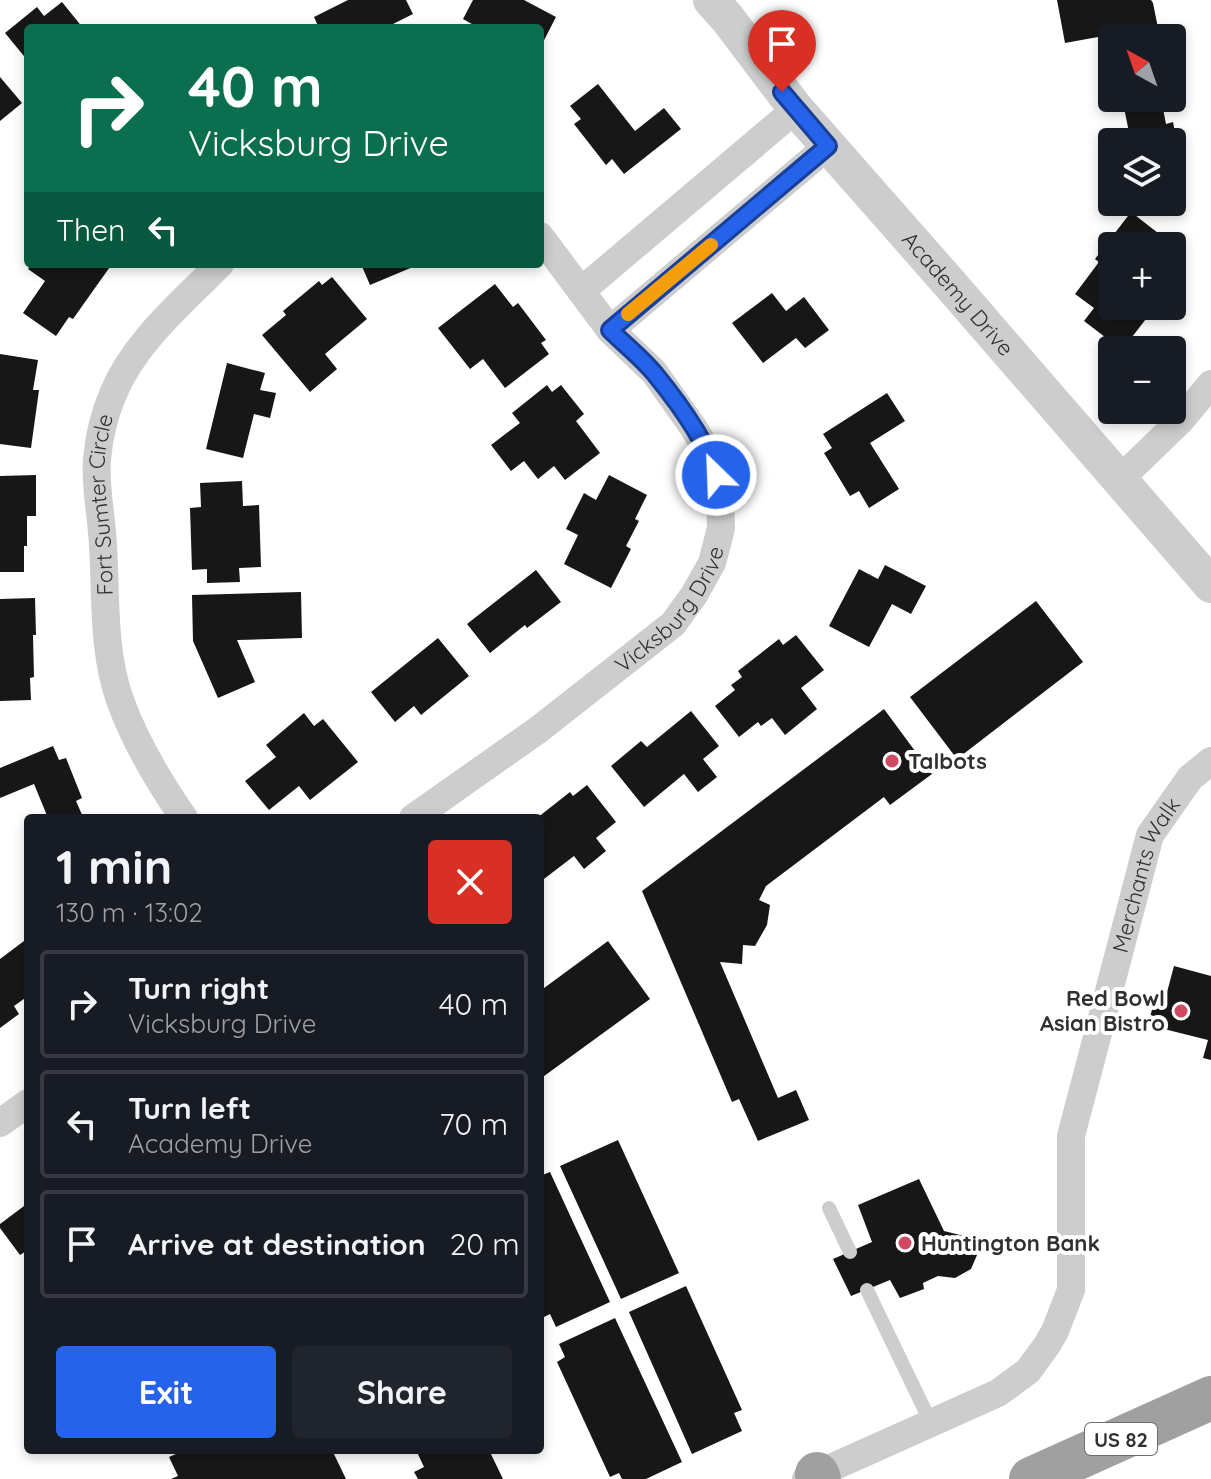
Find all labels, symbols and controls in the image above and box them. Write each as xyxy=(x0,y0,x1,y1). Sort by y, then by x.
pin xyxy=(748,10,816,92)
icon: arrive xyxy=(760,22,804,66)
north arrow xyxy=(1098,24,1186,112)
map controls xyxy=(1098,24,1186,424)
text: 40 m xyxy=(188,51,323,121)
icon: right xyxy=(56,56,160,160)
text: Vicksburg Drive xyxy=(188,120,449,165)
button: layers xyxy=(1098,128,1186,216)
icon: left xyxy=(141,208,185,252)
text: Then xyxy=(56,211,125,249)
street label: Academy Drive xyxy=(896,226,1020,362)
button: + xyxy=(1098,232,1186,320)
button: − xyxy=(1098,336,1186,424)
street label: Fort Sumter Circle xyxy=(82,410,119,596)
position arrow xyxy=(674,433,758,517)
street label: Vicksburg Drive xyxy=(609,543,730,678)
place label: Talbots xyxy=(908,747,987,775)
marker: Talbots xyxy=(883,752,901,770)
street label: Merchants Walk xyxy=(1106,792,1186,956)
text: 1 min xyxy=(56,836,172,896)
button: close xyxy=(428,840,512,924)
text: 130 m · 13:02 xyxy=(56,896,203,929)
text: Turn right xyxy=(128,969,269,1007)
icon: right xyxy=(60,982,104,1026)
place label: Red Bowl Asian Bistro xyxy=(1040,984,1165,1037)
text: 40 m xyxy=(439,985,508,1023)
marker: Red Bowl Asian Bistro xyxy=(1172,1002,1190,1020)
text: Vicksburg Drive xyxy=(128,1007,316,1040)
text: Turn left xyxy=(128,1089,251,1127)
icon: left xyxy=(60,1102,104,1146)
text: 70 m xyxy=(439,1105,508,1143)
text: Academy Drive xyxy=(128,1127,313,1160)
icon: arrive xyxy=(60,1222,104,1266)
text: Arrive at destination xyxy=(128,1225,426,1263)
text: 20 m xyxy=(450,1225,520,1263)
place label: Huntington Bank xyxy=(921,1229,1100,1257)
marker: Huntington Bank xyxy=(896,1234,914,1252)
button: Exit xyxy=(56,1346,276,1438)
button: Share xyxy=(292,1346,512,1438)
road number: US 82 xyxy=(1085,1423,1157,1455)

